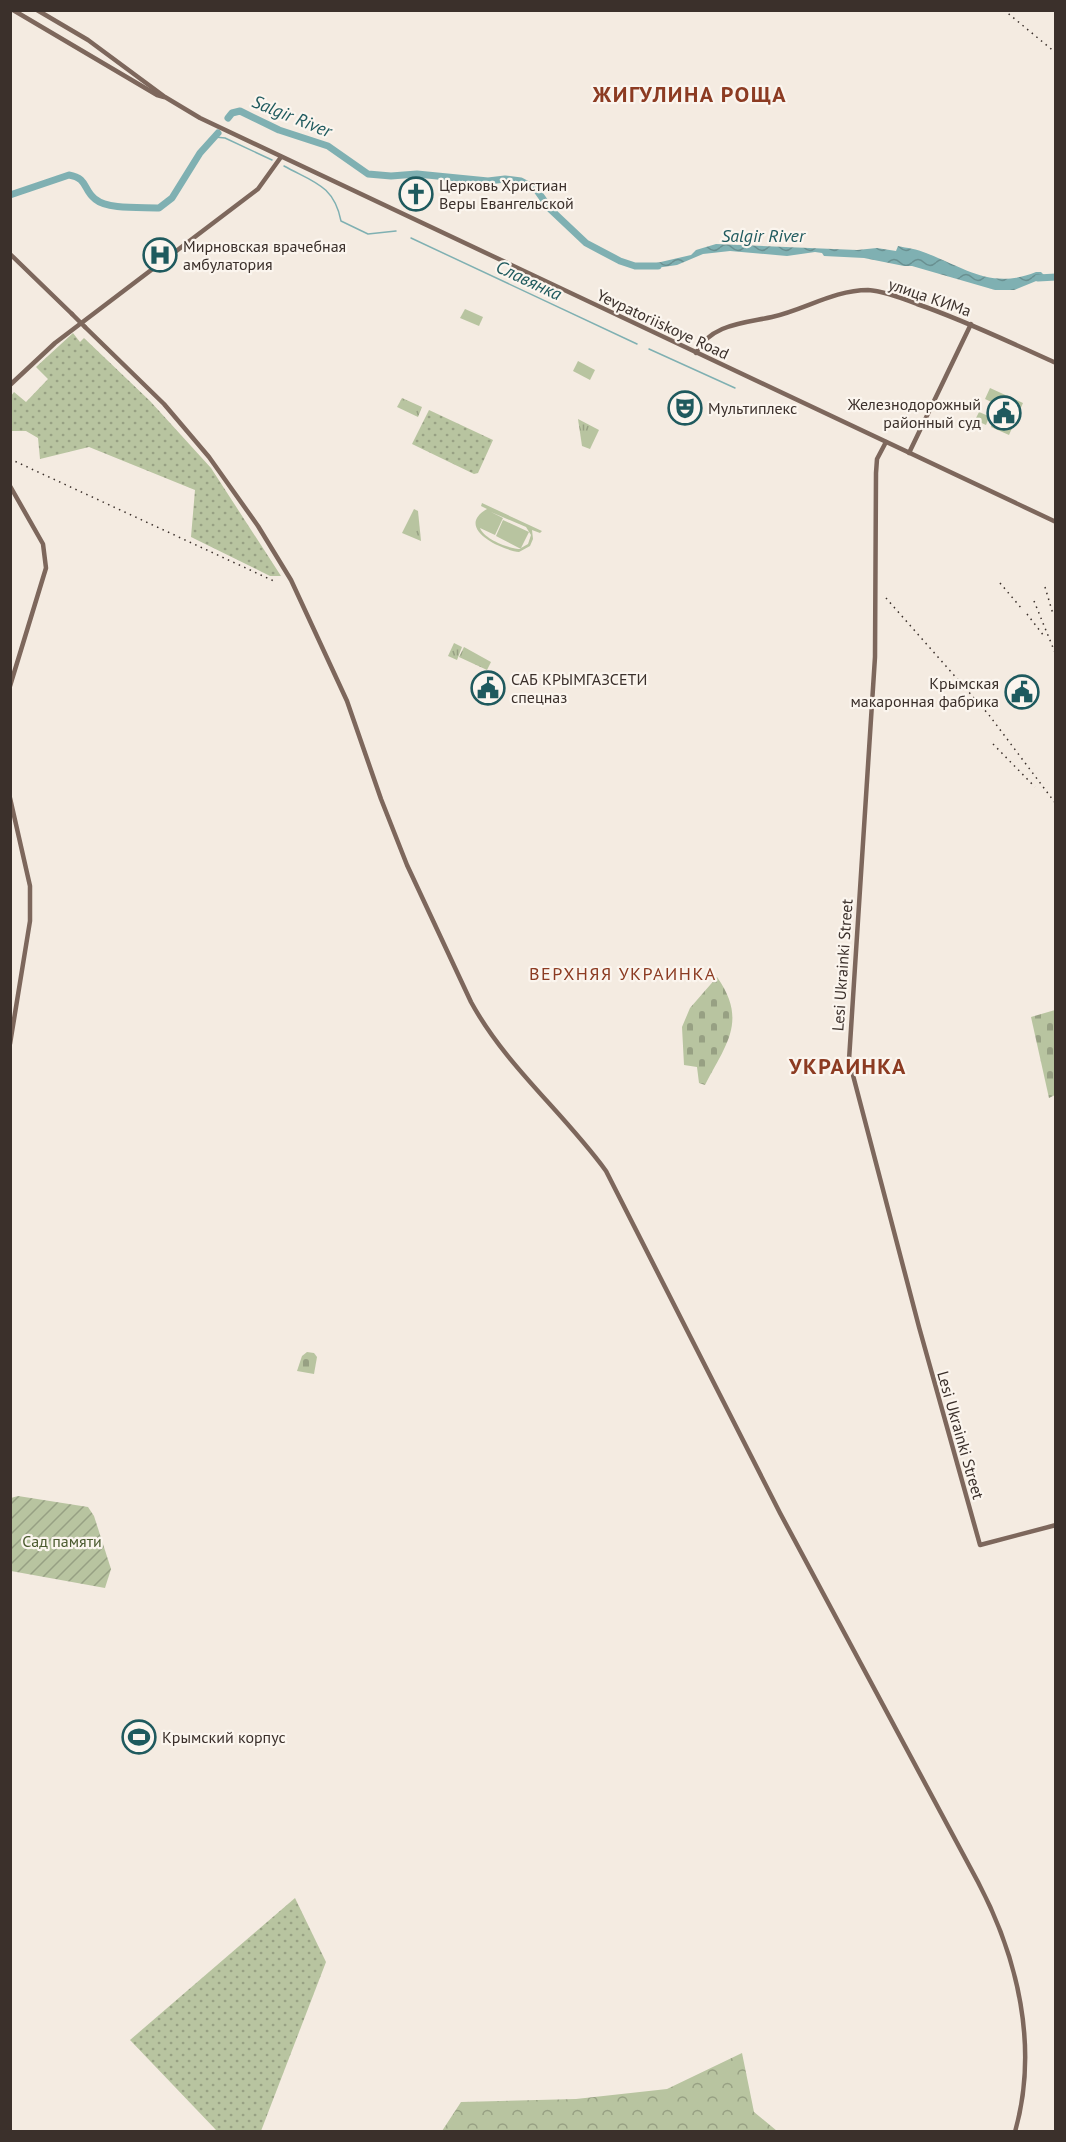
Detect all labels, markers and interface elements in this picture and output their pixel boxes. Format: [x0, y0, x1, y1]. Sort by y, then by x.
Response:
district label: ЖИГУЛИНА РОЩА [592, 80, 787, 108]
water label: Salgir River [249, 90, 336, 143]
place label: Церковь Христиан Веры Евангельской [439, 175, 574, 213]
church icon: Церковь Христиан Веры Евангельской [398, 176, 434, 212]
water label: Salgir River [721, 224, 806, 247]
place label: Мирновская врачебная амбулатория [183, 236, 346, 274]
hospital icon: Мирновская врачебная амбулатория [142, 237, 178, 273]
water label: Славянка [492, 255, 566, 305]
street label: улица КИМа [886, 274, 974, 320]
street label: Yevpatoriiskoye Road [594, 285, 732, 363]
theatre icon: Мультиплекс [667, 390, 703, 426]
place label: Железнодорожный районный суд [847, 394, 981, 432]
public building icon: Железнодорожный районный суд [986, 395, 1022, 431]
place label: Мультиплекс [708, 398, 797, 418]
place label: САБ КРЫМГАЗСЕТИ спецназ [511, 669, 647, 707]
public building icon: САБ КРЫМГАЗСЕТИ спецназ [470, 670, 506, 706]
place label: Крымская макаронная фабрика [850, 673, 999, 711]
public building icon: Крымская макаронная фабрика [1004, 674, 1040, 710]
street label: Lesi Ukrainki Street [827, 898, 857, 1032]
district label: ВЕРХНЯЯ УКРАИНКА [529, 962, 717, 985]
district label: УКРАИНКА [788, 1052, 907, 1080]
street label: Lesi Ukrainki Street [933, 1369, 989, 1502]
park label: Сад памяти [22, 1531, 102, 1551]
sports icon: Крымский корпус [121, 1719, 157, 1755]
place label: Крымский корпус [162, 1727, 286, 1747]

